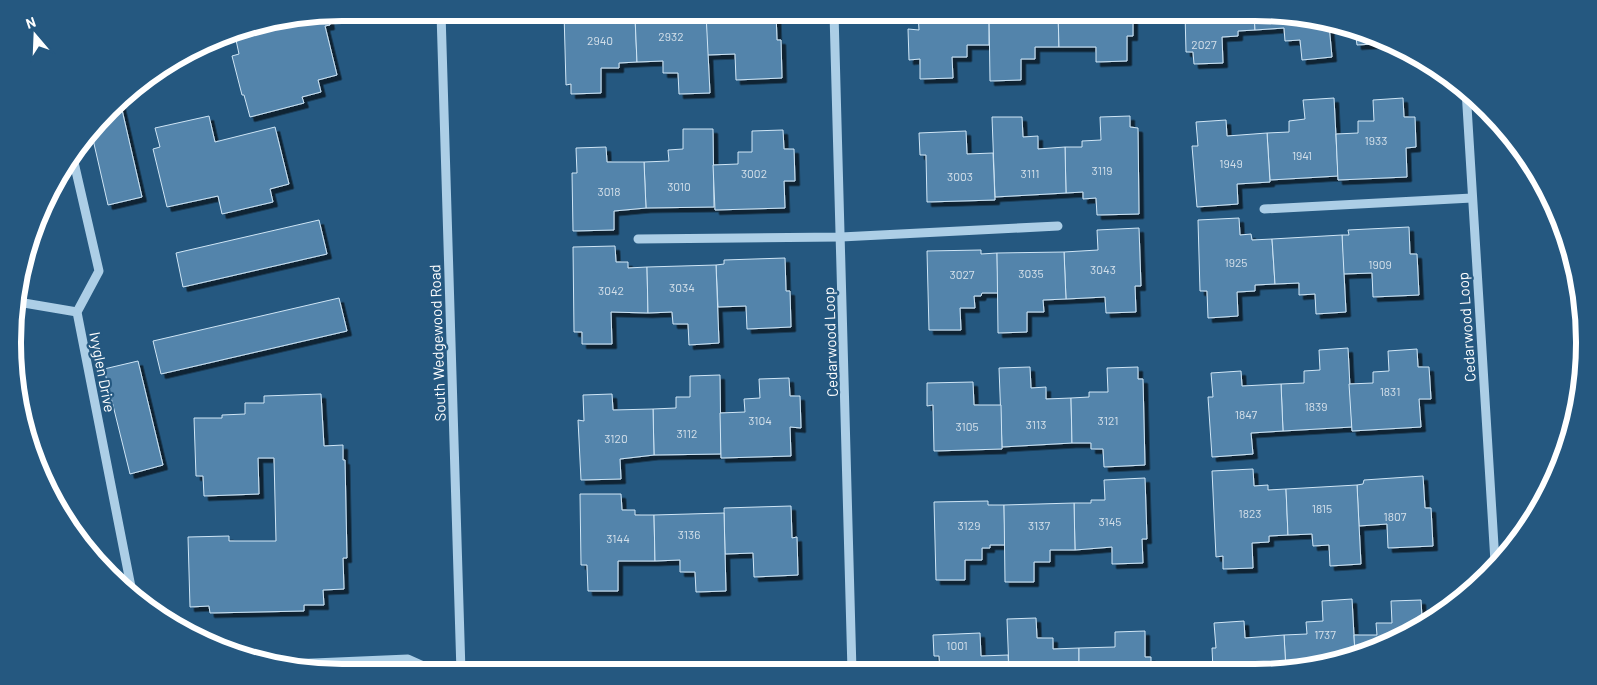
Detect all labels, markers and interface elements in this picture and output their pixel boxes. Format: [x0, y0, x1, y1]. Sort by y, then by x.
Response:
north arrow [10, 10, 60, 60]
text: N [23, 13, 38, 32]
house number: 2932 [658, 29, 684, 43]
house number: 2940 [587, 33, 613, 47]
house number: 2027 [1191, 37, 1217, 51]
house number: 1933 [1365, 133, 1387, 147]
house number: 1941 [1292, 148, 1312, 162]
house number: 1949 [1219, 156, 1243, 170]
house number: 3119 [1092, 163, 1112, 177]
house number: 3002 [741, 166, 767, 180]
house number: 3111 [1021, 166, 1039, 180]
house number: 3003 [947, 169, 973, 183]
house number: 3010 [667, 179, 691, 193]
house number: 3018 [597, 184, 621, 198]
house number: 1925 [1224, 255, 1248, 269]
house number: 1909 [1368, 257, 1392, 271]
house number: 3043 [1090, 262, 1116, 276]
street label: South Wedgewood Road [425, 264, 449, 422]
house number: 3035 [1018, 266, 1044, 280]
house number: 3027 [949, 267, 975, 281]
street label: Cedarwood Loop [1453, 271, 1479, 383]
house number: 3034 [669, 280, 695, 294]
house number: 3042 [598, 283, 624, 297]
street label: Cedarwood Loop [819, 287, 841, 397]
street label: Ivyglen Drive [86, 330, 120, 414]
house number: 1831 [1380, 384, 1400, 398]
house number: 1839 [1305, 399, 1327, 413]
house number: 1847 [1235, 407, 1258, 421]
house number: 3104 [748, 413, 772, 427]
house number: 3121 [1098, 413, 1118, 427]
house number: 3113 [1026, 417, 1046, 431]
house number: 3105 [955, 419, 979, 433]
house number: 3112 [677, 426, 697, 440]
house number: 3120 [604, 431, 628, 445]
house number: 1815 [1312, 501, 1332, 515]
house number: 1823 [1239, 506, 1262, 520]
house number: 1807 [1384, 509, 1407, 523]
house number: 3145 [1098, 514, 1122, 528]
house number: 3129 [958, 518, 980, 532]
house number: 3137 [1028, 518, 1050, 532]
house number: 3136 [678, 527, 700, 541]
house number: 3144 [606, 531, 630, 545]
house number: 1737 [1314, 627, 1336, 641]
house number: 1001 [946, 638, 968, 652]

